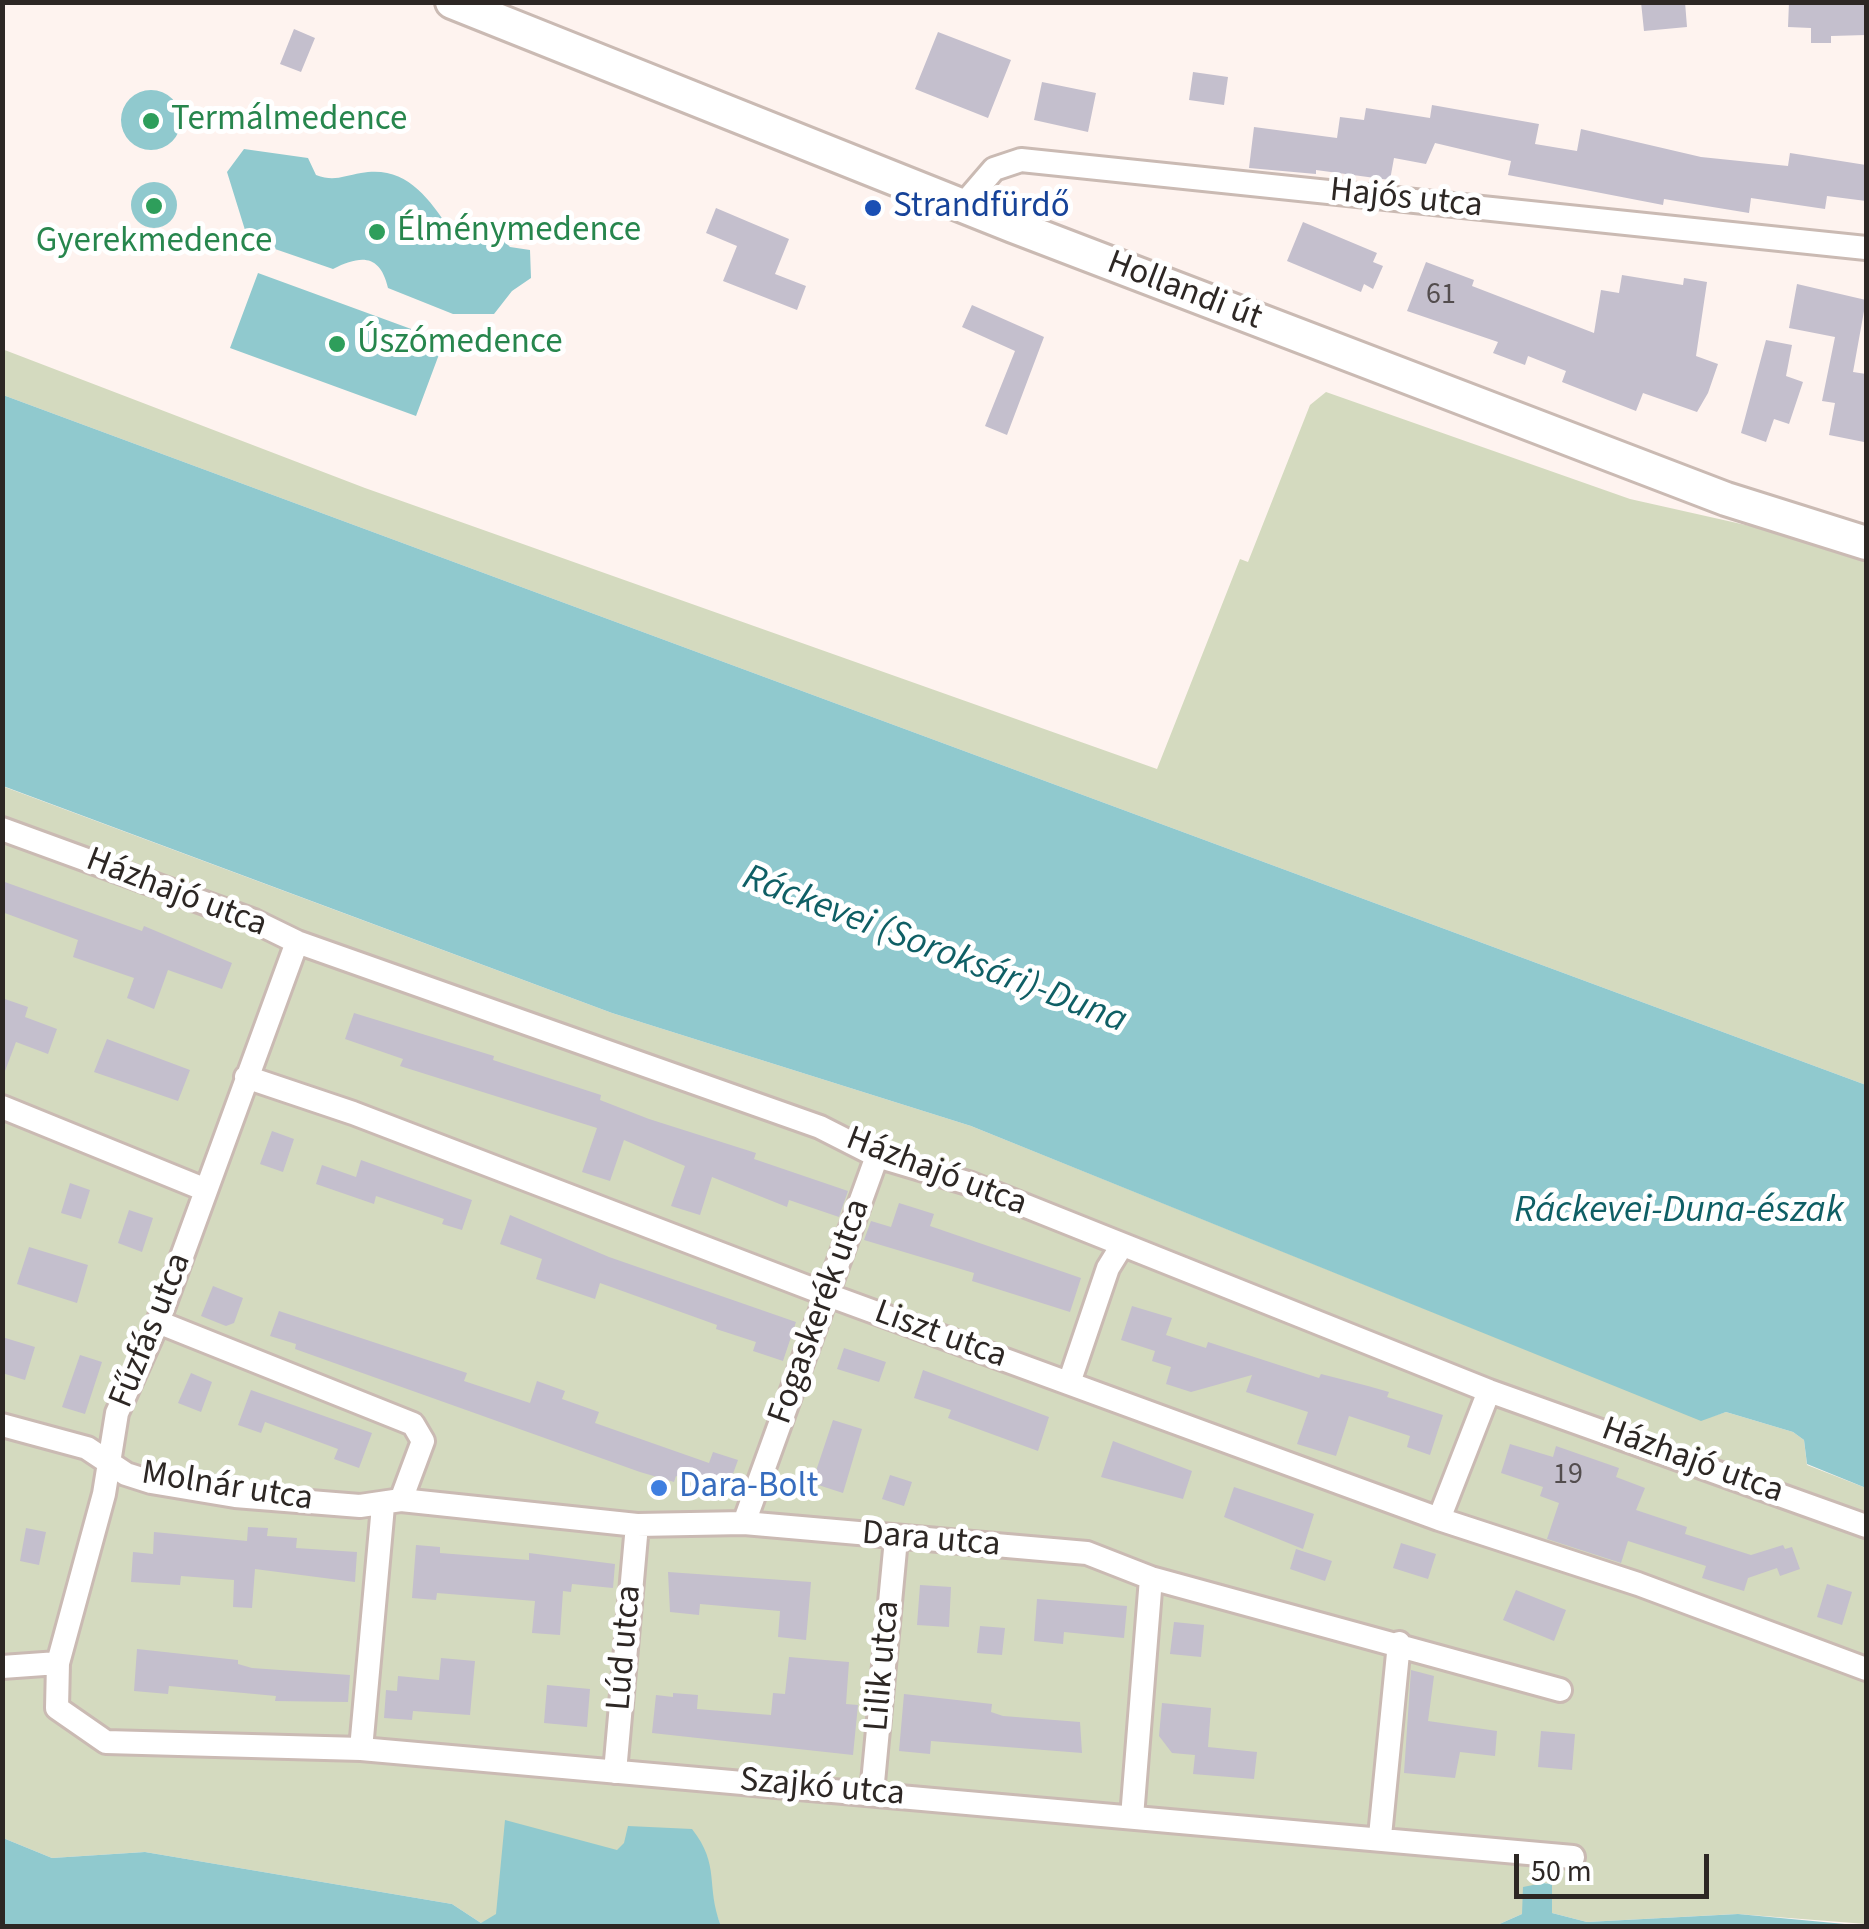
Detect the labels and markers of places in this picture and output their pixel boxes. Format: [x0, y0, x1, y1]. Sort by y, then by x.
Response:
place label: Termálmedence [171, 100, 407, 142]
marker: Termálmedence [140, 110, 162, 132]
place label: Strandfürdő [893, 187, 1070, 229]
marker: Gyerekmedence [143, 195, 165, 217]
marker: Strandfürdő [862, 197, 884, 219]
place label: Élménymedence [397, 211, 641, 253]
marker: Élménymedence [366, 221, 388, 243]
place label: Gyerekmedence [36, 222, 272, 264]
place label: Úszómedence [357, 323, 562, 365]
marker: Úszómedence [326, 333, 348, 355]
place label: Dara-Bolt [679, 1467, 818, 1509]
marker: Dara-Bolt [648, 1477, 670, 1499]

